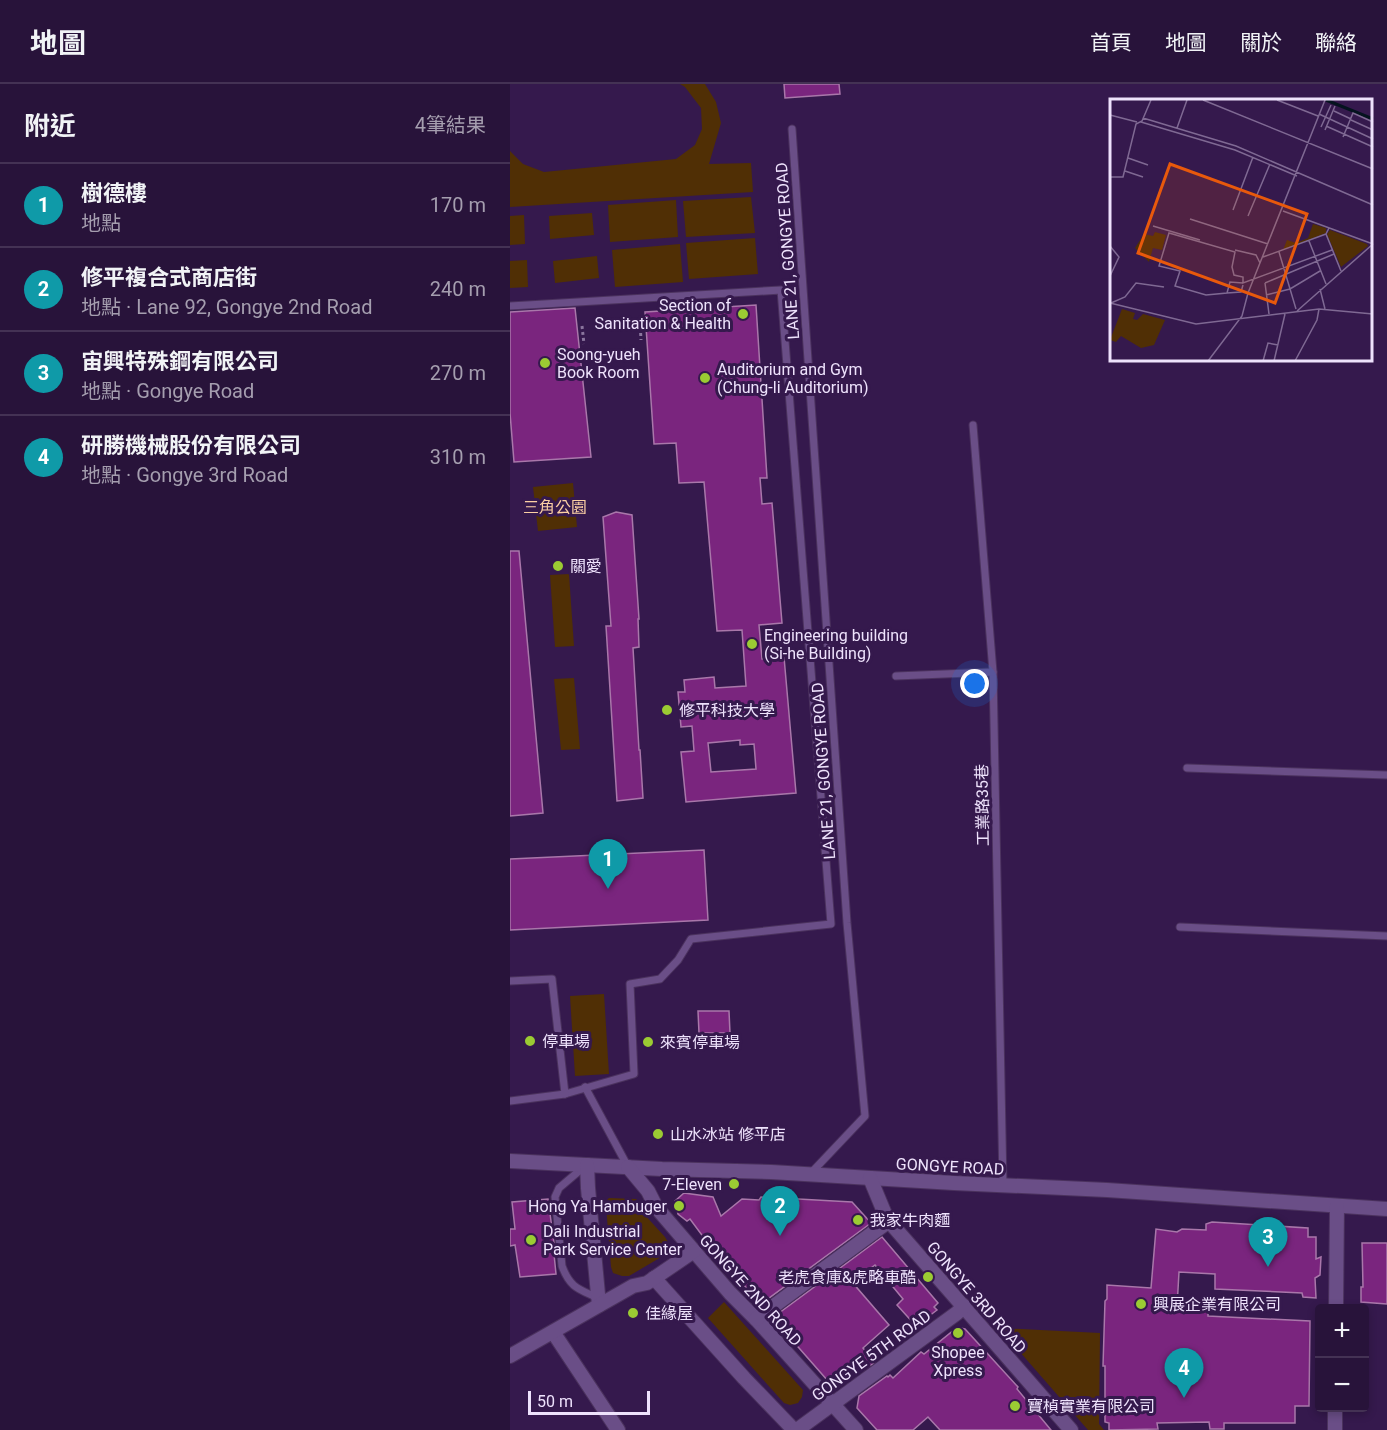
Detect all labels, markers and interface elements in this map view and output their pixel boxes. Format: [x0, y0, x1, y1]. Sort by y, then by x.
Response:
text: 地圖 [30, 27, 86, 60]
text: 首頁 [1090, 31, 1132, 55]
text: 地圖 [1165, 31, 1207, 55]
text: 關於 [1240, 31, 1282, 55]
text: 聯絡 [1315, 31, 1357, 55]
inset map [1110, 99, 1372, 362]
text: 附近 [24, 111, 76, 141]
text: 4筆結果 [415, 113, 486, 137]
street label: LANE 21, GONGYE ROAD [772, 162, 803, 340]
text: 樹德樓 [81, 181, 147, 206]
text: 1 [38, 193, 49, 217]
text: 170 m [430, 193, 486, 217]
text: 地點 [81, 211, 121, 235]
text: 修平複合式商店街 [81, 265, 257, 290]
text: 2 [38, 277, 49, 301]
text: 240 m [430, 277, 486, 301]
text: 地點 · Lane 92, Gongye 2nd Road [81, 295, 372, 319]
place label: Section of Sanitation & Health [595, 296, 731, 333]
marker: Section of Sanitation & Health [736, 307, 750, 321]
place label: Soong-yueh Book Room [557, 345, 641, 382]
text: 宙興特殊鋼有限公司 [81, 349, 279, 374]
marker: Soong-yueh Book Room [538, 356, 552, 370]
place label: Auditorium and Gym (Chung-li Auditorium) [717, 360, 869, 397]
text: 3 [38, 361, 49, 385]
text: 270 m [430, 361, 486, 385]
marker: Auditorium and Gym (Chung-li Auditorium) [698, 371, 712, 385]
text: 地點 · Gongye Road [81, 379, 254, 403]
text: 研勝機械股份有限公司 [81, 433, 301, 458]
text: 4 [38, 445, 49, 469]
text: 310 m [430, 445, 486, 469]
text: 地點 · Gongye 3rd Road [81, 463, 288, 487]
park label: 三角公園 [523, 498, 587, 517]
place label: 關愛 [570, 557, 602, 576]
marker: 關愛 [551, 559, 565, 573]
place label: Engineering building (Si-he Building) [764, 626, 908, 663]
marker: Engineering building (Si-he Building) [745, 637, 759, 651]
your location [960, 669, 989, 698]
street label: LANE 21, GONGYE ROAD [808, 682, 839, 860]
place label: 修平科技大學 [679, 701, 775, 720]
marker: 修平科技大學 [660, 703, 674, 717]
street label: 工業路35巷 [972, 764, 993, 846]
pin: 1 [588, 840, 628, 889]
place label: 停車場 [542, 1032, 590, 1051]
place label: 來賓停車場 [660, 1033, 740, 1052]
marker: 停車場 [523, 1034, 537, 1048]
marker: 來賓停車場 [641, 1035, 655, 1049]
place label: 山水冰站 修平店 [670, 1125, 786, 1144]
marker: 山水冰站 修平店 [651, 1127, 665, 1141]
street label: GONGYE ROAD [895, 1154, 1005, 1179]
place label: 7-Eleven [662, 1175, 722, 1194]
marker: 7-Eleven [727, 1177, 741, 1191]
pin: 2 [760, 1186, 800, 1236]
place label: Hong Ya Hambuger [528, 1197, 668, 1216]
marker: Hong Ya Hambuger [672, 1199, 686, 1213]
place label: 我家牛肉麵 [870, 1211, 950, 1230]
marker: 我家牛肉麵 [851, 1213, 865, 1227]
pin: 3 [1248, 1218, 1287, 1267]
place label: Dali Industrial Park Service Center [543, 1222, 683, 1259]
street label: GONGYE 2ND ROAD [696, 1231, 806, 1350]
marker: Dali Industrial Park Service Center [524, 1233, 538, 1247]
street label: GONGYE 3RD ROAD [923, 1238, 1030, 1357]
place label: 老虎食庫&虎略車酷 [778, 1268, 916, 1287]
marker: 老虎食庫&虎略車酷 [921, 1270, 935, 1284]
place label: 興展企業有限公司 [1153, 1295, 1281, 1314]
marker: 興展企業有限公司 [1134, 1297, 1148, 1311]
place label: 佳緣屋 [645, 1304, 693, 1323]
map controls [1315, 1304, 1369, 1412]
button: + [1315, 1304, 1369, 1358]
marker: 佳緣屋 [626, 1306, 640, 1320]
street label: GONGYE 5TH ROAD [808, 1306, 935, 1405]
marker: Shopee Xpress [951, 1326, 965, 1340]
place label: Shopee Xpress [931, 1343, 985, 1380]
pin: 4 [1164, 1348, 1204, 1398]
button: − [1315, 1358, 1369, 1412]
scale bar [528, 1388, 650, 1416]
text: 50 m [537, 1392, 573, 1411]
place label: 寶楨實業有限公司 [1027, 1397, 1155, 1416]
marker: 寶楨實業有限公司 [1008, 1399, 1022, 1413]

